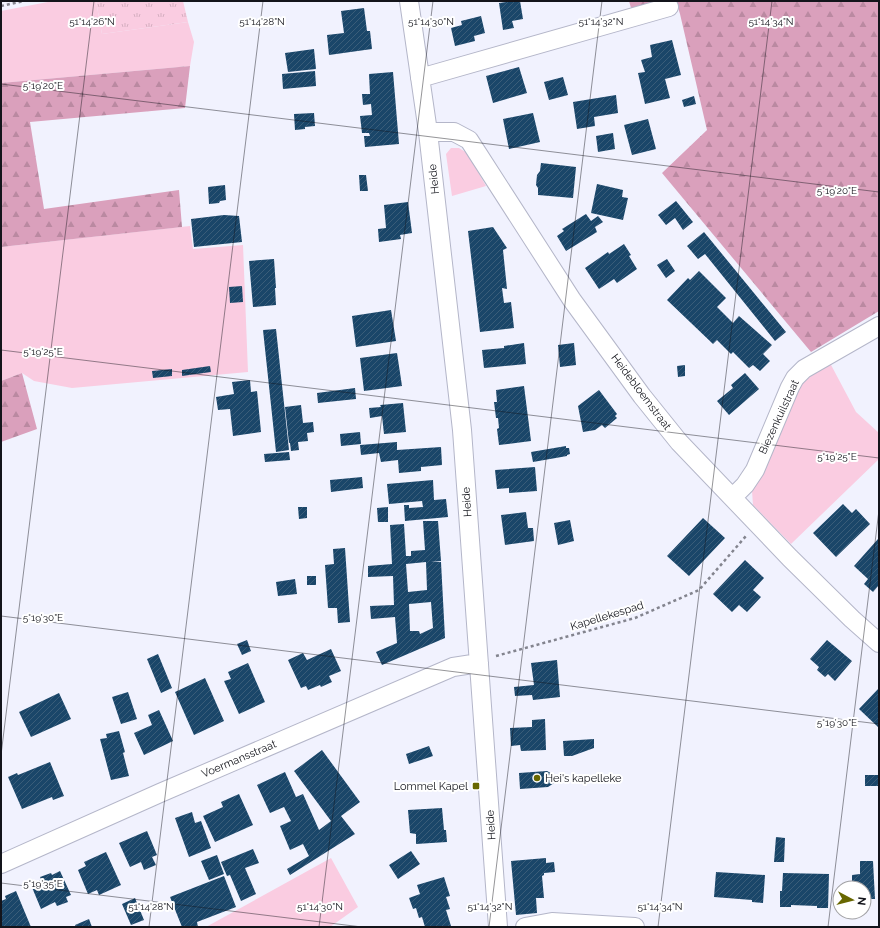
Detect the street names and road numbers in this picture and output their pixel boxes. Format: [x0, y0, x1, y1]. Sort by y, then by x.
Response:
street label: Heide [426, 163, 442, 195]
street label: Heidebloemstraat [608, 352, 674, 433]
street label: Biezenkuilstraat [756, 378, 802, 456]
street label: Heide [459, 486, 475, 518]
street label: Kapellekespad [569, 599, 645, 633]
street label: Voermansstraat [200, 737, 279, 781]
street label: Heide [483, 809, 499, 841]

